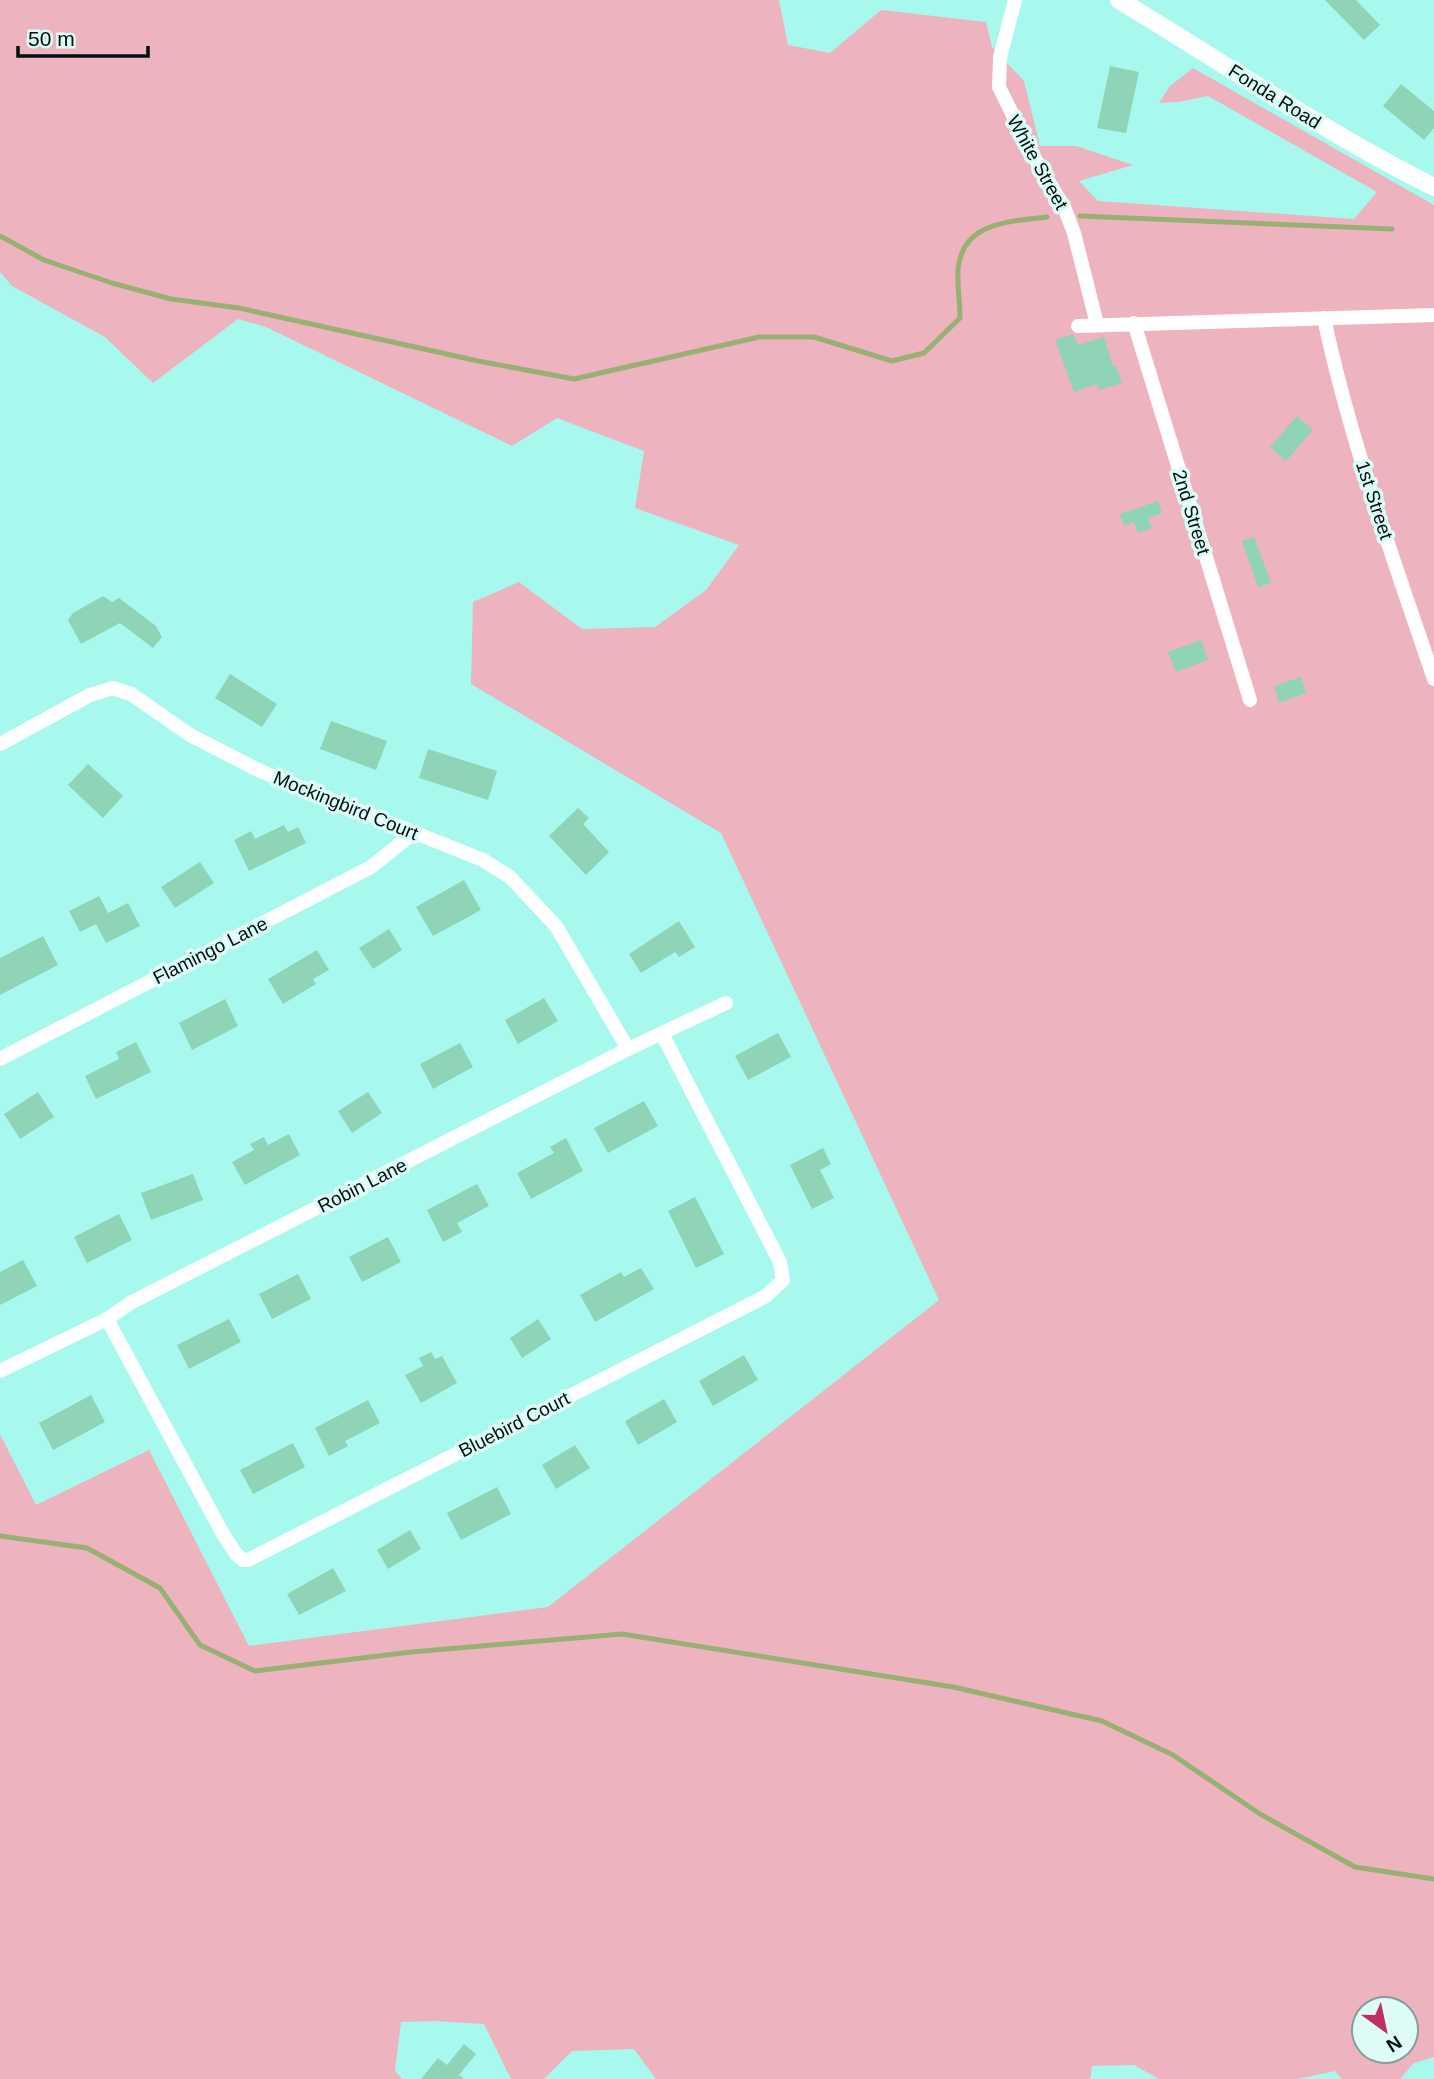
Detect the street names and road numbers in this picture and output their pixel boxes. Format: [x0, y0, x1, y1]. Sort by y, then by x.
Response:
street label: Fonda Road [1225, 60, 1325, 133]
street label: White Street [1003, 111, 1072, 214]
street label: 1st Street [1352, 458, 1397, 543]
street label: 2nd Street [1169, 467, 1215, 558]
street label: Mockingbird Court [270, 767, 422, 844]
street label: Flamingo Lane [149, 913, 271, 988]
street label: Robin Lane [314, 1154, 410, 1217]
street label: Bluebird Court [455, 1387, 574, 1461]

